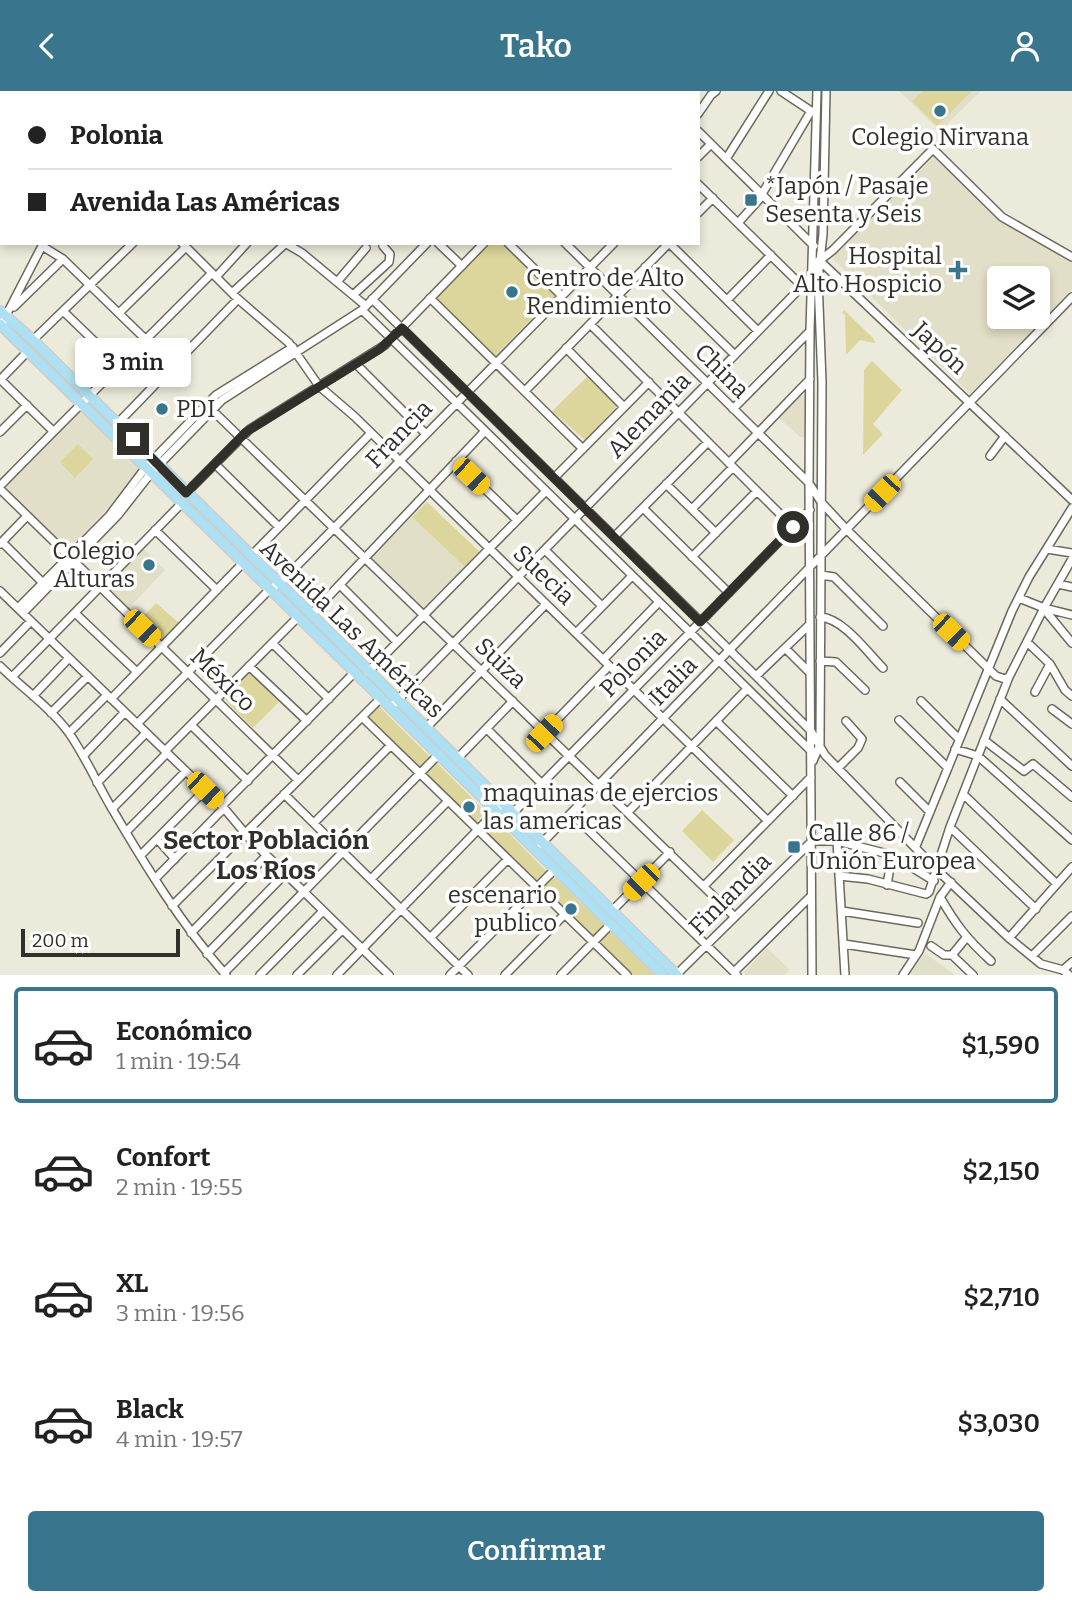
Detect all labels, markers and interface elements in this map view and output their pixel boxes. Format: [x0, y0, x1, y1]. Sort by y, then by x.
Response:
icon: back [28, 27, 66, 65]
text: Tako [500, 27, 572, 65]
icon: person [1006, 27, 1044, 65]
marker: Colegio Nirvana [932, 103, 948, 119]
text: Polonia [70, 120, 163, 151]
place label: Colegio Nirvana [851, 123, 1029, 151]
place label: *Japón / Pasaje Sesenta y Seis [765, 172, 929, 228]
text: Avenida Las Américas [70, 187, 340, 218]
marker: *Japón / Pasaje Sesenta y Seis [743, 192, 759, 208]
place label: Hospital Alto Hospicio [793, 242, 942, 298]
marker: Hospital Alto Hospicio [948, 260, 968, 280]
place label: Centro de Alto Rendimiento [526, 264, 684, 320]
map controls [987, 266, 1050, 329]
button: layers [987, 266, 1050, 329]
marker: Centro de Alto Rendimiento [504, 284, 520, 300]
street label: Japón [906, 315, 973, 380]
callout: 3 min [75, 337, 191, 387]
street label: China [689, 338, 755, 404]
text: 3 min [102, 348, 164, 376]
street label: Alemania [601, 366, 697, 464]
street label: Francia [360, 394, 438, 474]
place label: PDI [176, 395, 215, 423]
marker: PDI [154, 401, 170, 417]
route end [117, 423, 149, 455]
car [449, 454, 494, 498]
car [860, 471, 905, 515]
route start [777, 511, 809, 543]
street label: Avenida Las Américas [254, 534, 450, 724]
place label: Colegio Alturas [52, 537, 135, 593]
street label: Suecia [508, 539, 580, 611]
marker: Colegio Alturas [141, 557, 157, 573]
car [120, 606, 165, 650]
car [929, 610, 974, 654]
street label: Polonia [594, 623, 672, 703]
street label: Suiza [469, 632, 533, 694]
street label: México [185, 642, 261, 718]
street label: Italia [643, 651, 703, 711]
car [522, 711, 567, 755]
car [183, 768, 228, 812]
place label: maquinas de ejercios las americas [483, 779, 719, 835]
marker: maquinas de ejercios las americas [461, 799, 477, 815]
place label: Calle 86 / Unión Europea [808, 819, 976, 875]
district label: Sector Población Los Ríos [163, 825, 369, 886]
marker: Calle 86 / Unión Europea [786, 839, 802, 855]
street label: Finlandia [683, 847, 777, 941]
car [619, 860, 664, 904]
place label: escenario publico [448, 881, 557, 937]
marker: escenario publico [563, 901, 579, 917]
scale bar [21, 926, 180, 958]
text: 200 m [32, 929, 89, 952]
icon: car [32, 1014, 95, 1077]
text: Económico [116, 1016, 252, 1047]
text: $1,590 [961, 1030, 1040, 1061]
text: 1 min · 19:54 [116, 1047, 241, 1075]
icon: car [32, 1140, 95, 1203]
text: Confort [116, 1142, 211, 1173]
text: $2,150 [962, 1156, 1040, 1187]
text: 2 min · 19:55 [116, 1173, 243, 1201]
icon: car [32, 1266, 95, 1329]
text: XL [116, 1268, 148, 1299]
text: $2,710 [963, 1282, 1040, 1313]
text: 3 min · 19:56 [116, 1299, 245, 1327]
icon: car [32, 1392, 95, 1455]
text: Black [116, 1394, 184, 1425]
text: $3,030 [957, 1408, 1040, 1439]
text: 4 min · 19:57 [116, 1425, 242, 1453]
button: Confirmar [28, 1511, 1044, 1591]

